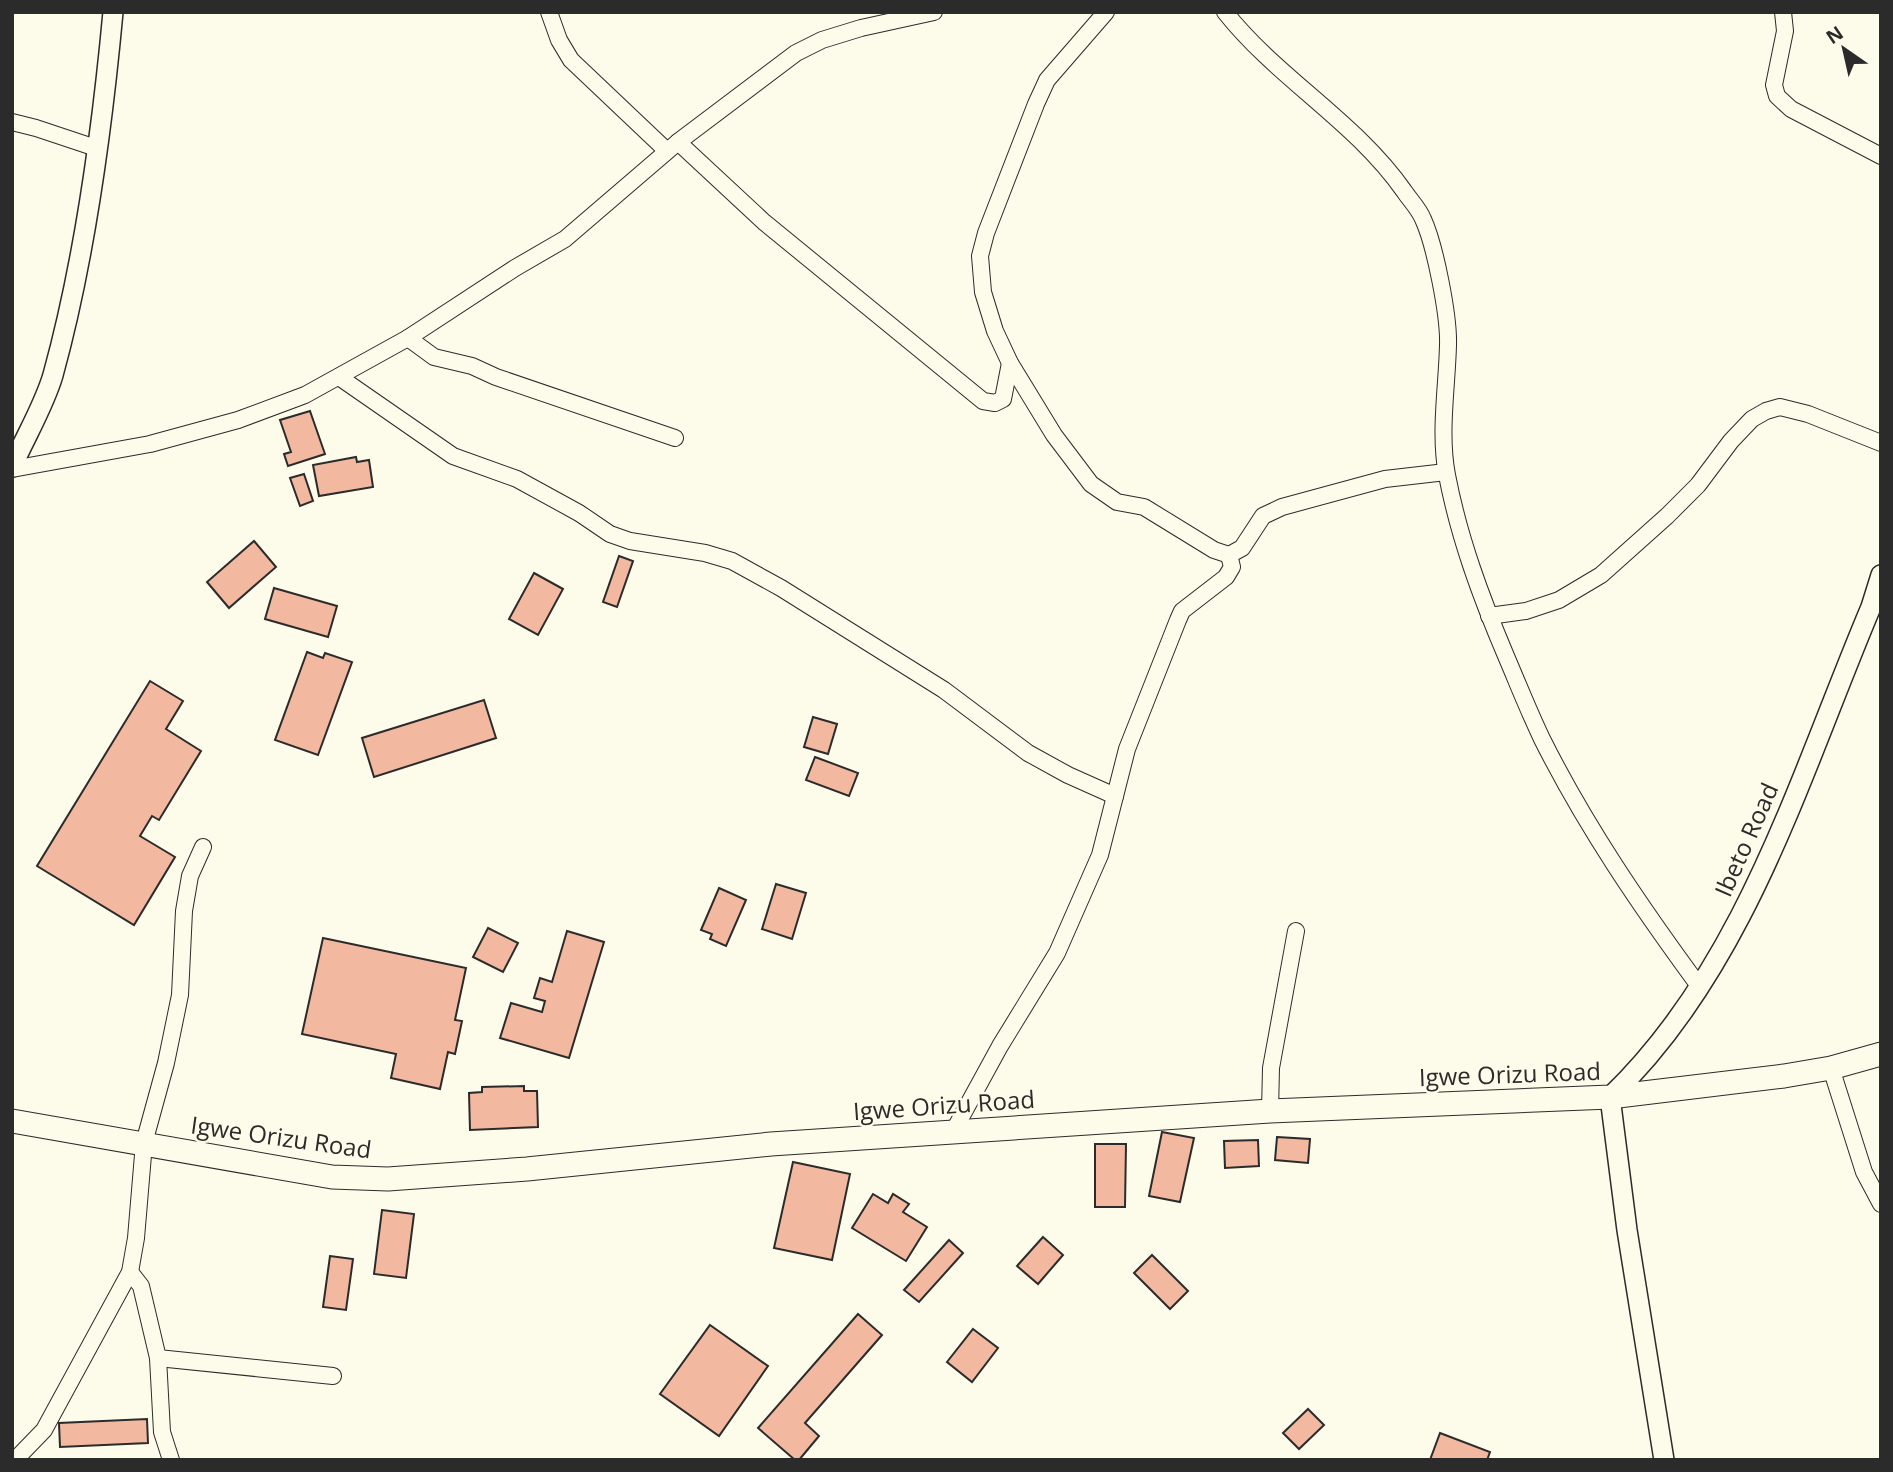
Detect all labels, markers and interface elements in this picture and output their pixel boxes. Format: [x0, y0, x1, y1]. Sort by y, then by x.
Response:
north arrow [1809, 14, 1879, 84]
text: N [1821, 20, 1848, 50]
street label: Ibeto Road [1706, 777, 1785, 902]
street label: Igwe Orizu Road [1418, 1054, 1601, 1093]
street label: Igwe Orizu Road [852, 1082, 1036, 1127]
street label: Igwe Orizu Road [189, 1108, 374, 1166]

